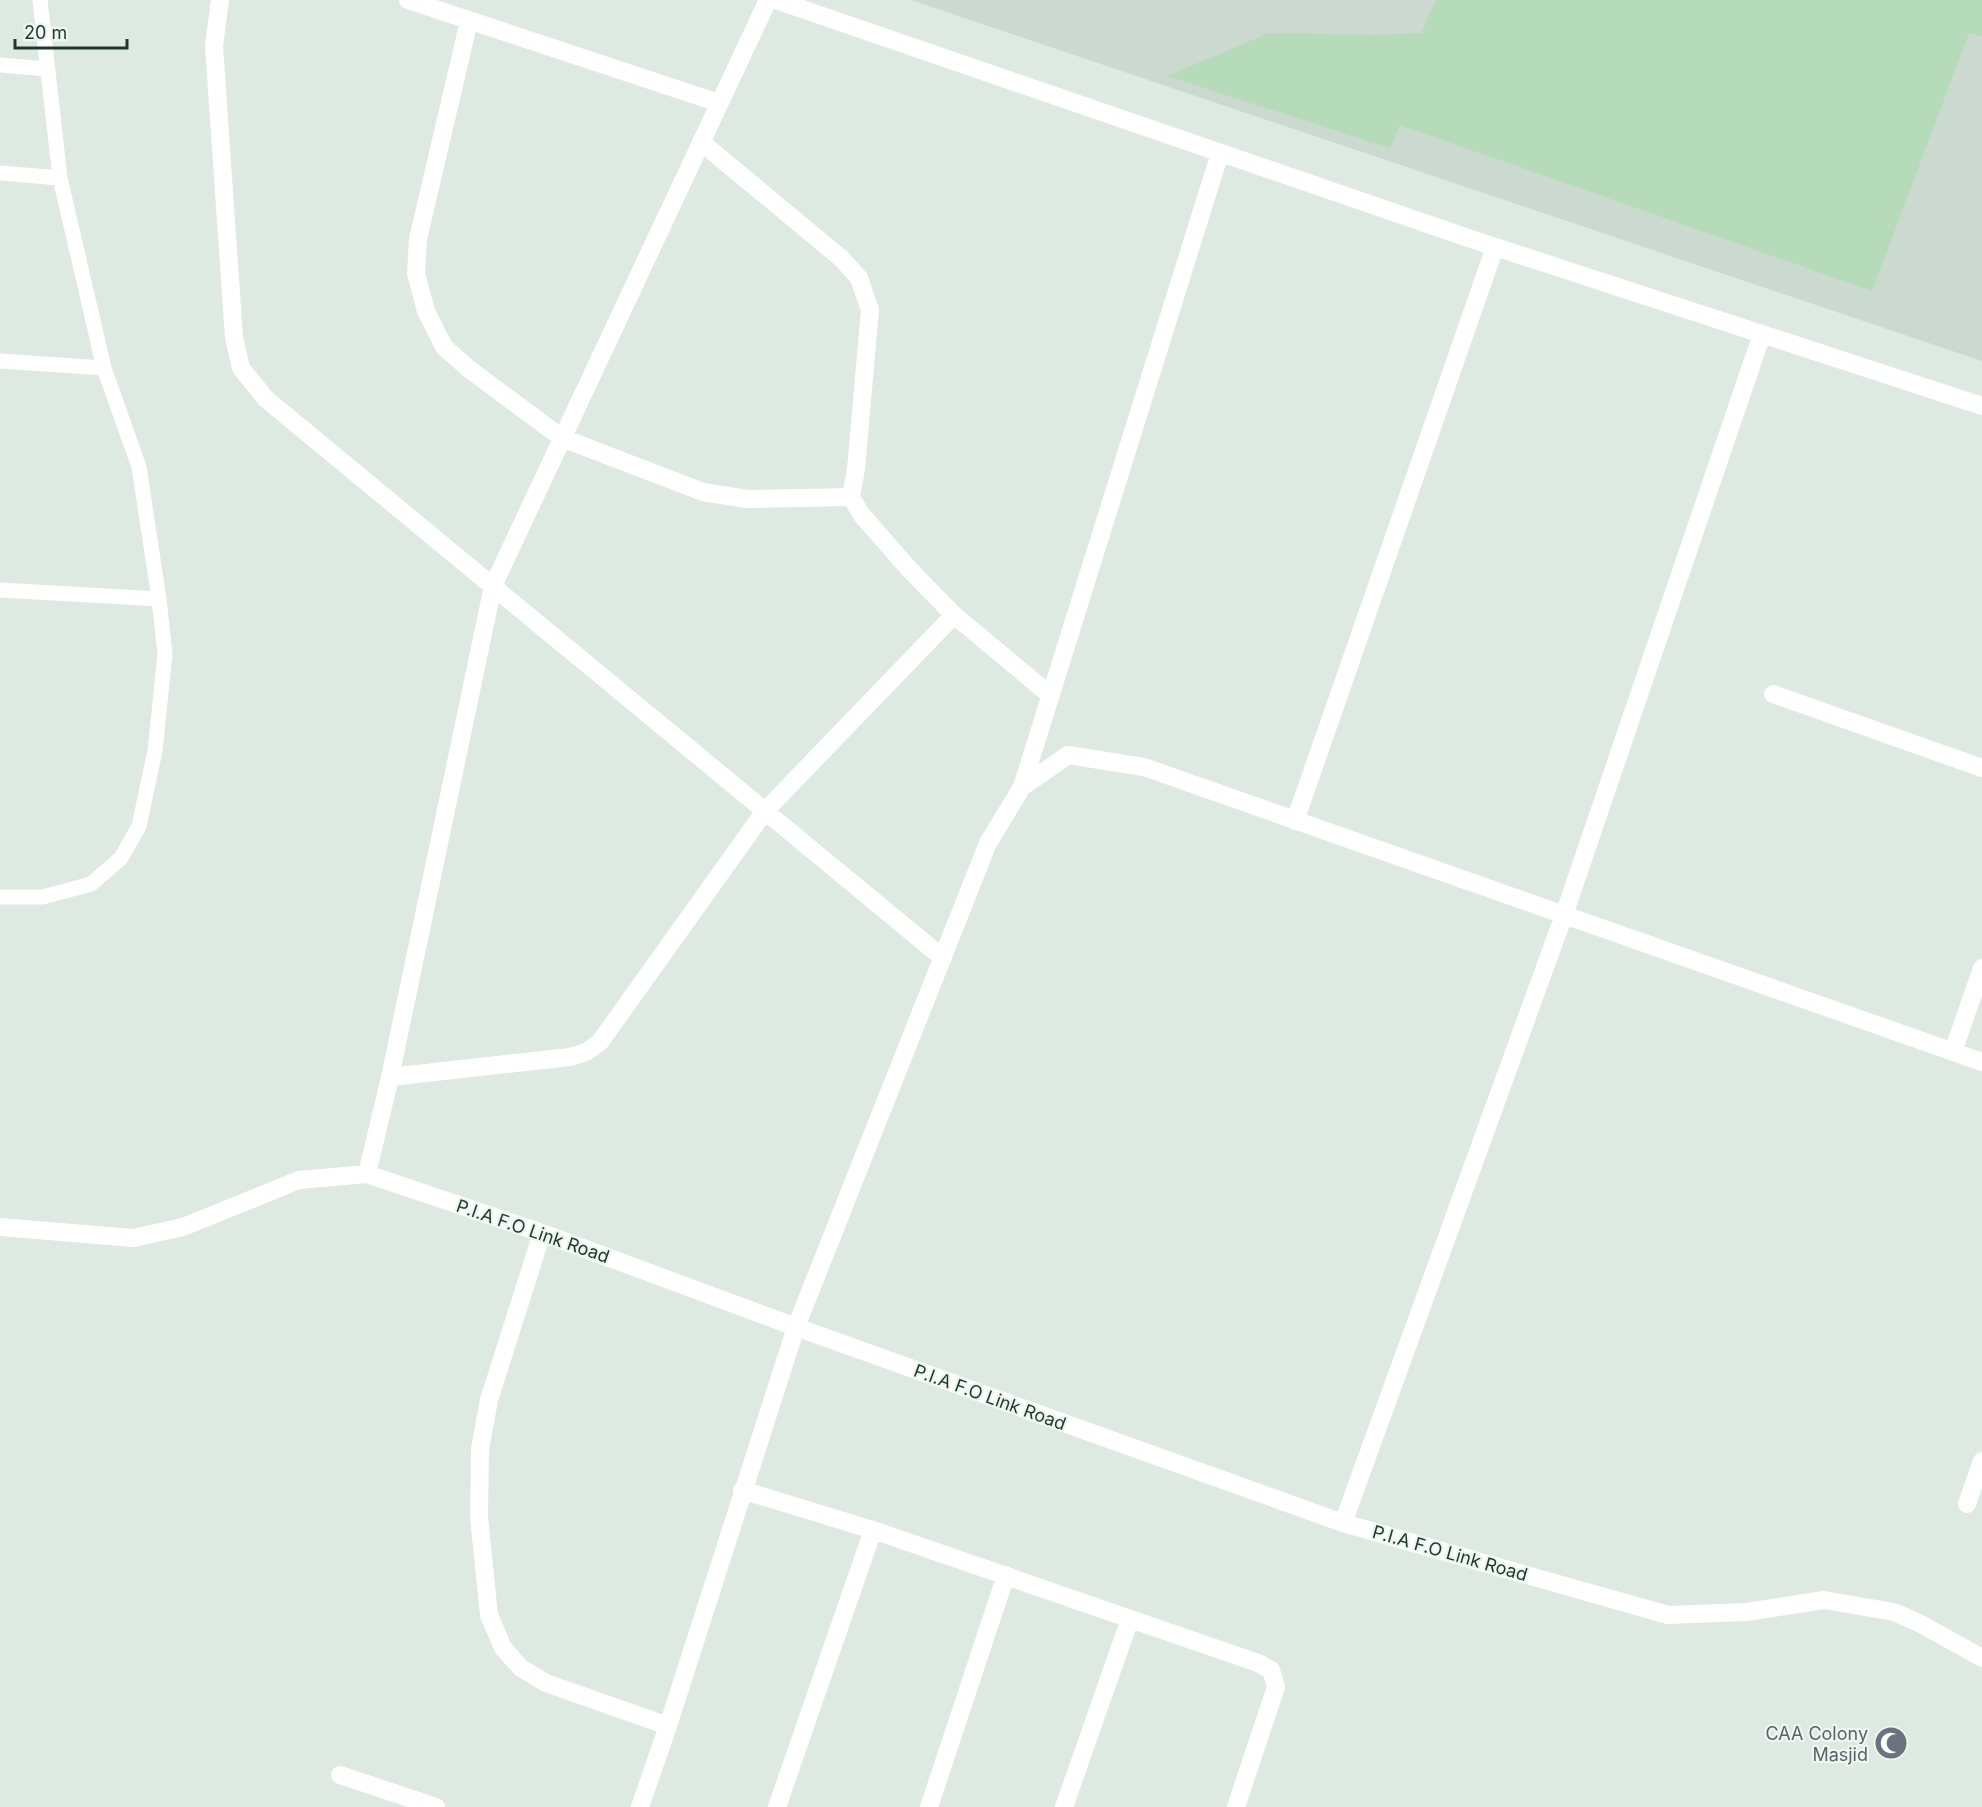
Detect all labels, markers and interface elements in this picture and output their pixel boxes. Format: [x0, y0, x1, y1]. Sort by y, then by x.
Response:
scale bar [15, 12, 128, 50]
text: 20 m [24, 22, 67, 43]
street label: P.I.A F.O Link Road [454, 1195, 612, 1267]
street label: P.I.A F.O Link Road [911, 1360, 1069, 1434]
street label: P.I.A F.O Link Road [1370, 1521, 1530, 1585]
place label: CAA Colony Masjid [1765, 1723, 1868, 1765]
mosque icon: CAA Colony Masjid [1873, 1725, 1909, 1761]

